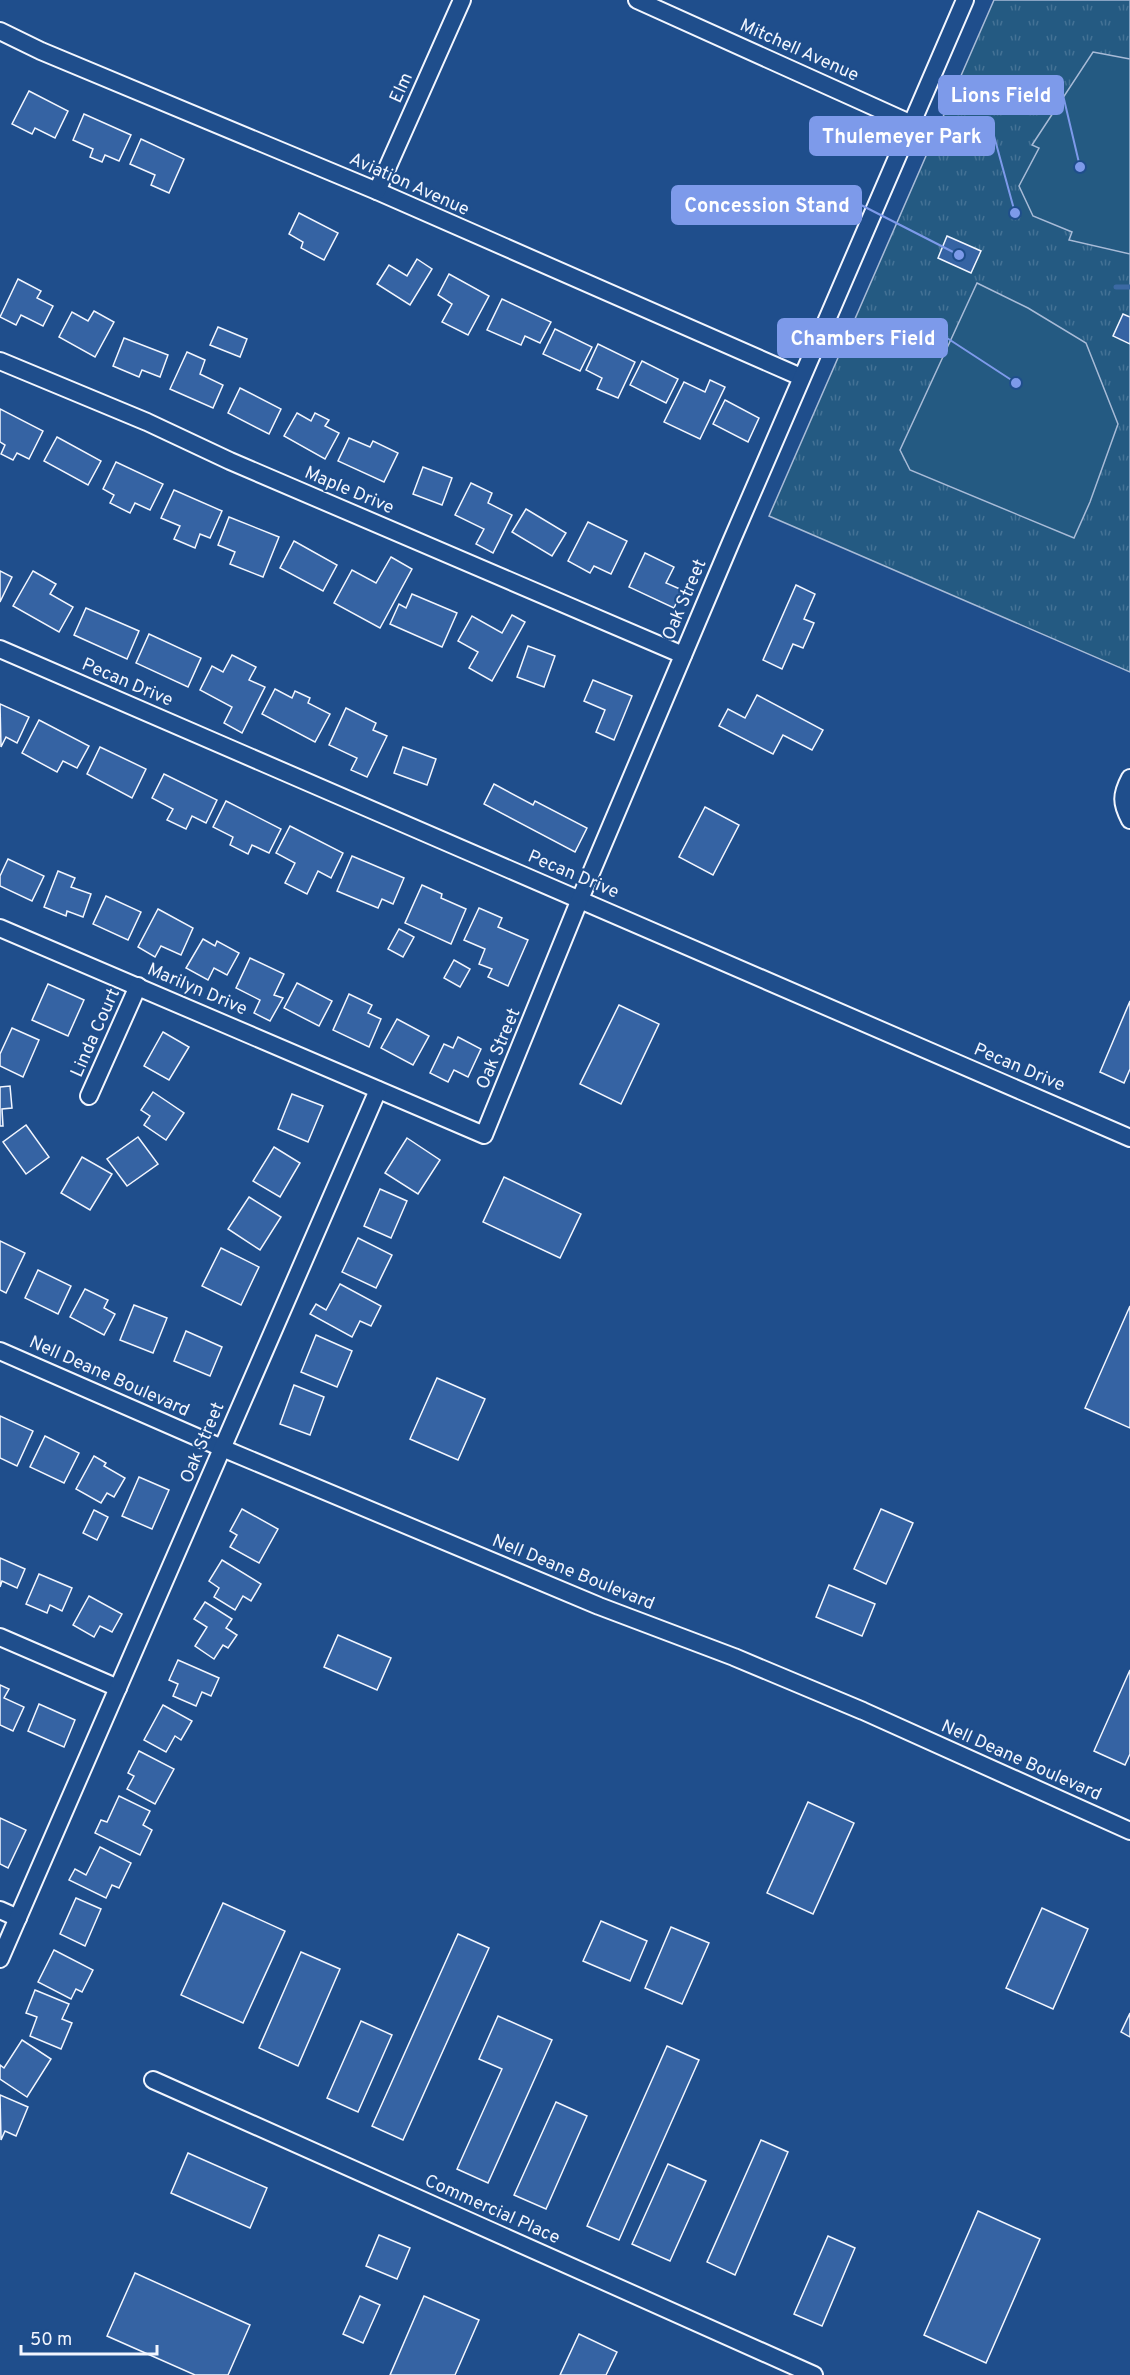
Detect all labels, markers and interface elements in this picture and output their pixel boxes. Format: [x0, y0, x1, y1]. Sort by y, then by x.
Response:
street label: Mitchell Avenue [736, 14, 862, 88]
street label: Elm [385, 69, 419, 107]
callout: Lions Field [939, 76, 1063, 114]
text: Lions Field [951, 84, 1051, 110]
callout: Thulemeyer Park [810, 117, 994, 155]
text: Thulemeyer Park [822, 125, 982, 151]
street label: Aviation Avenue [345, 148, 473, 222]
callout: Concession Stand [672, 186, 861, 224]
text: Concession Stand [684, 194, 850, 220]
callout: Chambers Field [778, 319, 947, 357]
text: Chambers Field [791, 327, 935, 353]
street label: Maple Drive [301, 462, 397, 520]
street label: Oak Street [658, 556, 712, 644]
street label: Pecan Drive [78, 653, 176, 713]
street label: Pecan Drive [524, 845, 622, 905]
street label: Marilyn Drive [143, 959, 251, 1021]
street label: Linda Court [66, 985, 126, 1081]
street label: Oak Street [472, 1005, 526, 1093]
street label: Pecan Drive [970, 1038, 1068, 1098]
street label: Nell Deane Boulevard [25, 1331, 193, 1423]
street label: Oak Street [176, 1399, 230, 1487]
street label: Nell Deane Boulevard [488, 1530, 658, 1616]
street label: Nell Deane Boulevard [937, 1715, 1105, 1807]
street label: Commercial Place [421, 2170, 563, 2250]
scale bar [21, 2318, 158, 2356]
text: 50 m [30, 2329, 72, 2352]

